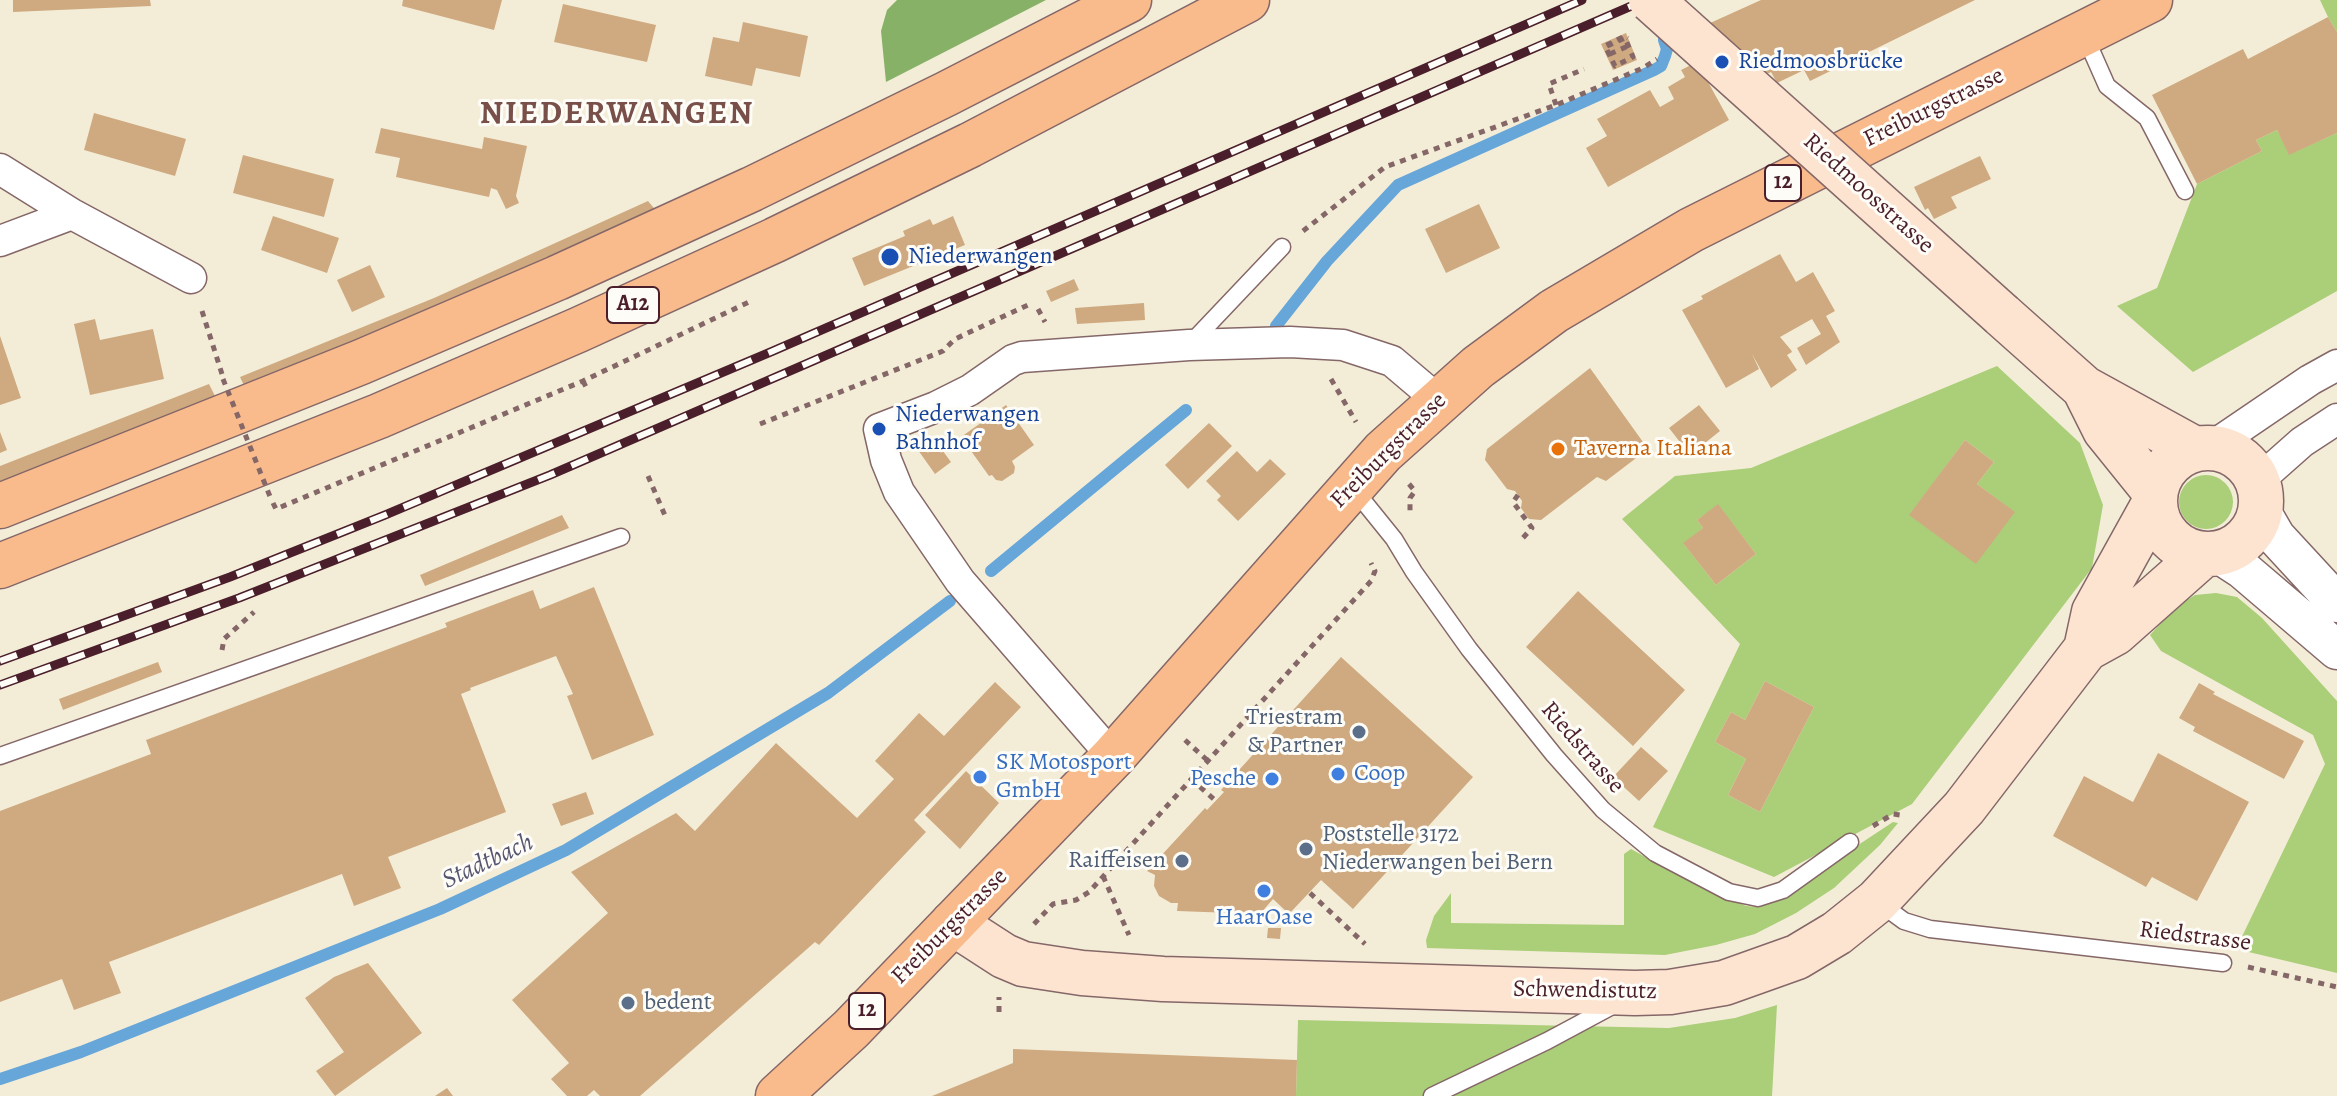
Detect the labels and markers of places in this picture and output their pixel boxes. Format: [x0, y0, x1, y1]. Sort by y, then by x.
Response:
place label: Riedmoosbrücke [1738, 48, 1903, 76]
marker: Riedmoosbrücke [1713, 53, 1731, 71]
place label: Niederwangen [908, 243, 1053, 271]
marker: Niederwangen [879, 246, 901, 268]
place label: Niederwangen Bahnhof [895, 401, 1040, 457]
marker: Niederwangen Bahnhof [870, 420, 888, 438]
place label: Taverna Italiana [1574, 435, 1732, 463]
marker: Taverna Italiana [1549, 440, 1567, 458]
place label: Triestram & Partner [1246, 704, 1343, 760]
marker: Triestram & Partner [1350, 723, 1368, 741]
place label: SK Motosport GmbH [996, 749, 1132, 805]
place label: Coop [1354, 760, 1405, 788]
place label: Pesche [1190, 765, 1256, 793]
marker: Coop [1329, 765, 1347, 783]
marker: SK Motosport GmbH [971, 768, 989, 786]
marker: Pesche [1263, 770, 1281, 788]
place label: Poststelle 3172 Niederwangen bei Bern [1322, 821, 1553, 877]
marker: Poststelle 3172 Niederwangen bei Bern [1297, 840, 1315, 858]
place label: Raiffeisen [1068, 847, 1166, 875]
marker: Raiffeisen [1173, 852, 1191, 870]
marker: HaarOase [1255, 882, 1273, 900]
place label: HaarOase [1215, 904, 1313, 932]
place label: bedent [644, 989, 712, 1017]
marker: bedent [619, 994, 637, 1012]

